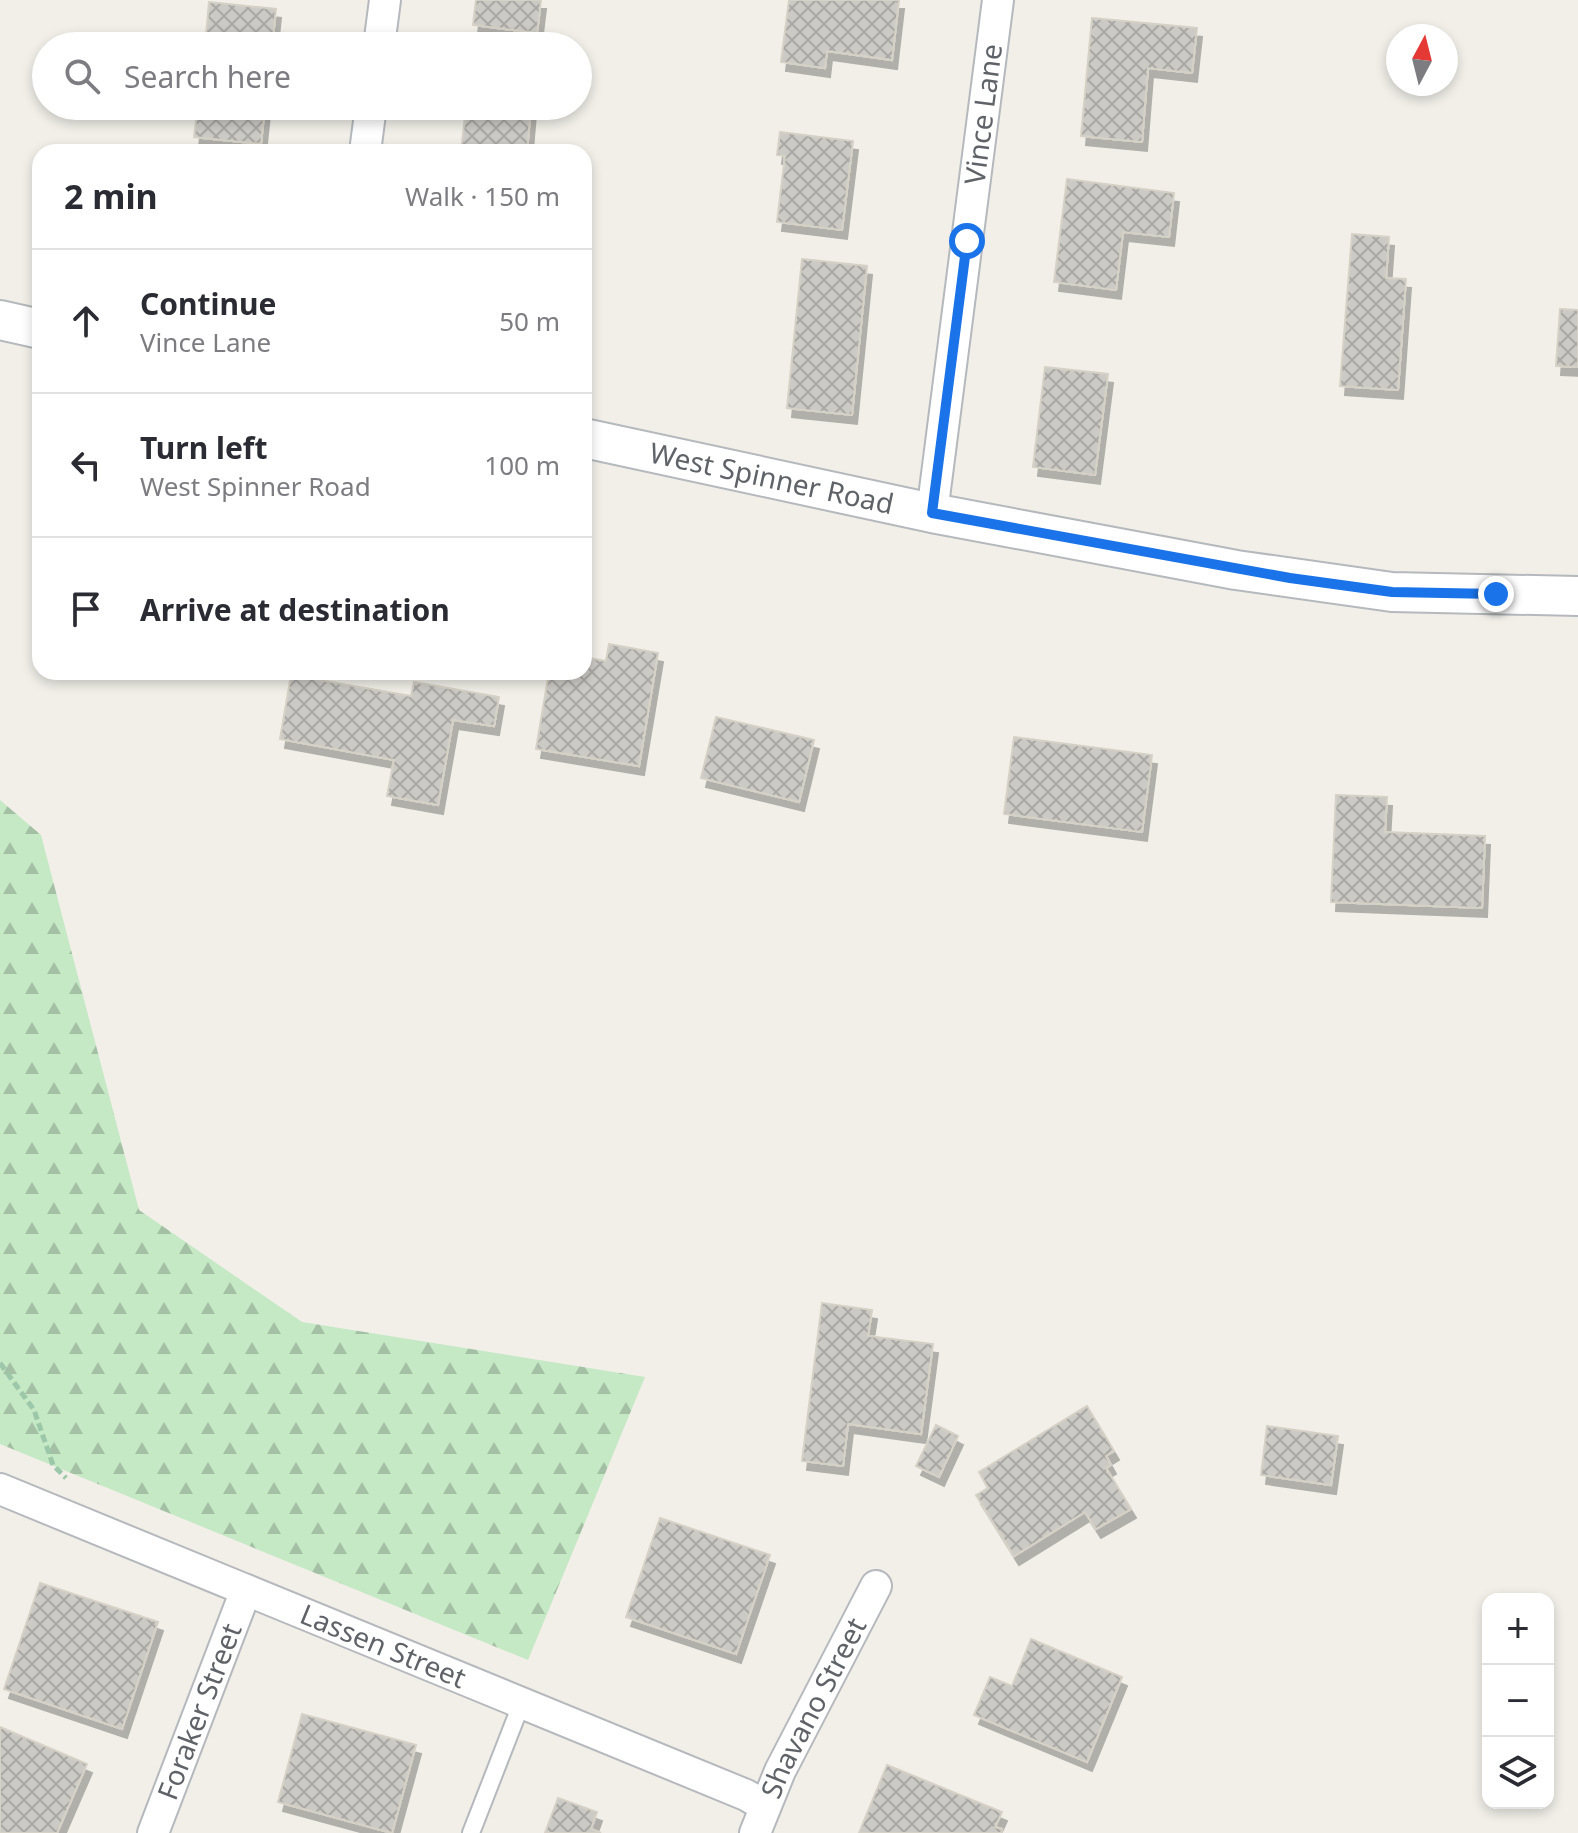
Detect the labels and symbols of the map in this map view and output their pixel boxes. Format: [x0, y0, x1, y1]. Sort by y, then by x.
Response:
north arrow [1386, 24, 1458, 96]
street label: Vince Lane [954, 42, 1010, 187]
route start [949, 223, 985, 259]
street label: West Spinner Road [646, 433, 897, 522]
route end [1478, 576, 1514, 612]
street label: Lassen Street [295, 1594, 472, 1696]
street label: Shavano Street [751, 1611, 874, 1804]
street label: Foraker Street [148, 1618, 250, 1805]

